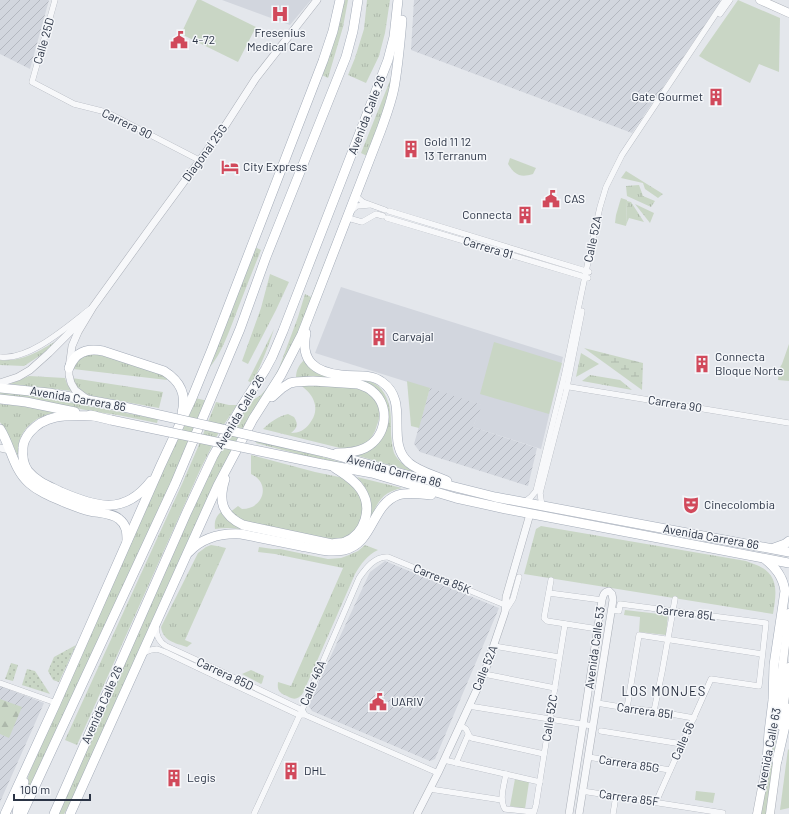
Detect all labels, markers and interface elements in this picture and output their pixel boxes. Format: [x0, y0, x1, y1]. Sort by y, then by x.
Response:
hospital icon: Fresenius Medical Care [270, 4, 290, 24]
street label: Calle 25D [30, 16, 56, 66]
place label: Fresenius Medical Care [247, 25, 313, 53]
public building icon: 4-72 [169, 30, 189, 50]
place label: 4-72 [192, 32, 215, 46]
street label: Avenida Calle 26 [345, 73, 388, 156]
building icon: Gate Gourmet [706, 87, 726, 107]
place label: Gate Gourmet [631, 89, 703, 103]
street label: Carrera 90 [100, 105, 155, 141]
street label: Diagonal 25G [179, 121, 230, 184]
place label: Gold 11 12 13 Terranum [424, 134, 487, 162]
building icon: Gold 11 12 13 Terranum [401, 139, 421, 159]
hotel icon: City Express [220, 157, 240, 177]
place label: City Express [243, 159, 307, 173]
public building icon: CAS [541, 189, 561, 209]
place label: CAS [564, 191, 585, 205]
building icon: Connecta [515, 205, 535, 225]
place label: Connecta [462, 207, 512, 221]
street label: Calle 52A [580, 214, 604, 264]
street label: Carrera 91 [462, 233, 515, 261]
building icon: Carvajal [369, 327, 389, 347]
place label: Carvajal [392, 329, 434, 343]
place label: Connecta Bloque Norte [715, 349, 783, 377]
building icon: Connecta Bloque Norte [692, 354, 712, 374]
street label: Avenida Calle 26 [212, 372, 267, 451]
street label: Avenida Carrera 86 [29, 383, 127, 413]
street label: Carrera 90 [647, 392, 703, 414]
street label: Avenida Carrera 86 [346, 451, 443, 489]
theatre icon: Cinecolombia [681, 495, 701, 515]
place label: Cinecolombia [704, 497, 775, 511]
street label: Avenida Carrera 86 [662, 521, 760, 551]
street label: Carrera 85K [411, 560, 474, 596]
street label: Carrera 85L [655, 601, 717, 623]
street label: Avenida Calle 53 [581, 606, 607, 690]
street label: Calle 52A [469, 643, 499, 692]
street label: Carrera 85D [195, 654, 256, 692]
street label: Calle 46A [296, 658, 328, 707]
street label: Avenida Calle 26 [78, 664, 125, 746]
district label: LOS MONJES [622, 683, 706, 699]
public building icon: UARIV [368, 692, 388, 712]
street label: Calle 52C [538, 693, 560, 742]
place label: UARIV [391, 694, 423, 708]
street label: Carrera 85I [616, 699, 674, 721]
street label: Avenida Calle 63 [753, 707, 783, 791]
street label: Calle 56 [668, 719, 697, 762]
street label: Carrera 85G [598, 751, 660, 775]
building icon: DHL [281, 761, 301, 781]
place label: DHL [304, 763, 326, 777]
building icon: Legis [164, 768, 184, 788]
place label: Legis [187, 770, 216, 784]
scale bar [14, 776, 90, 802]
text: 100 m [20, 782, 50, 796]
street label: Carrera 85F [598, 786, 660, 808]

